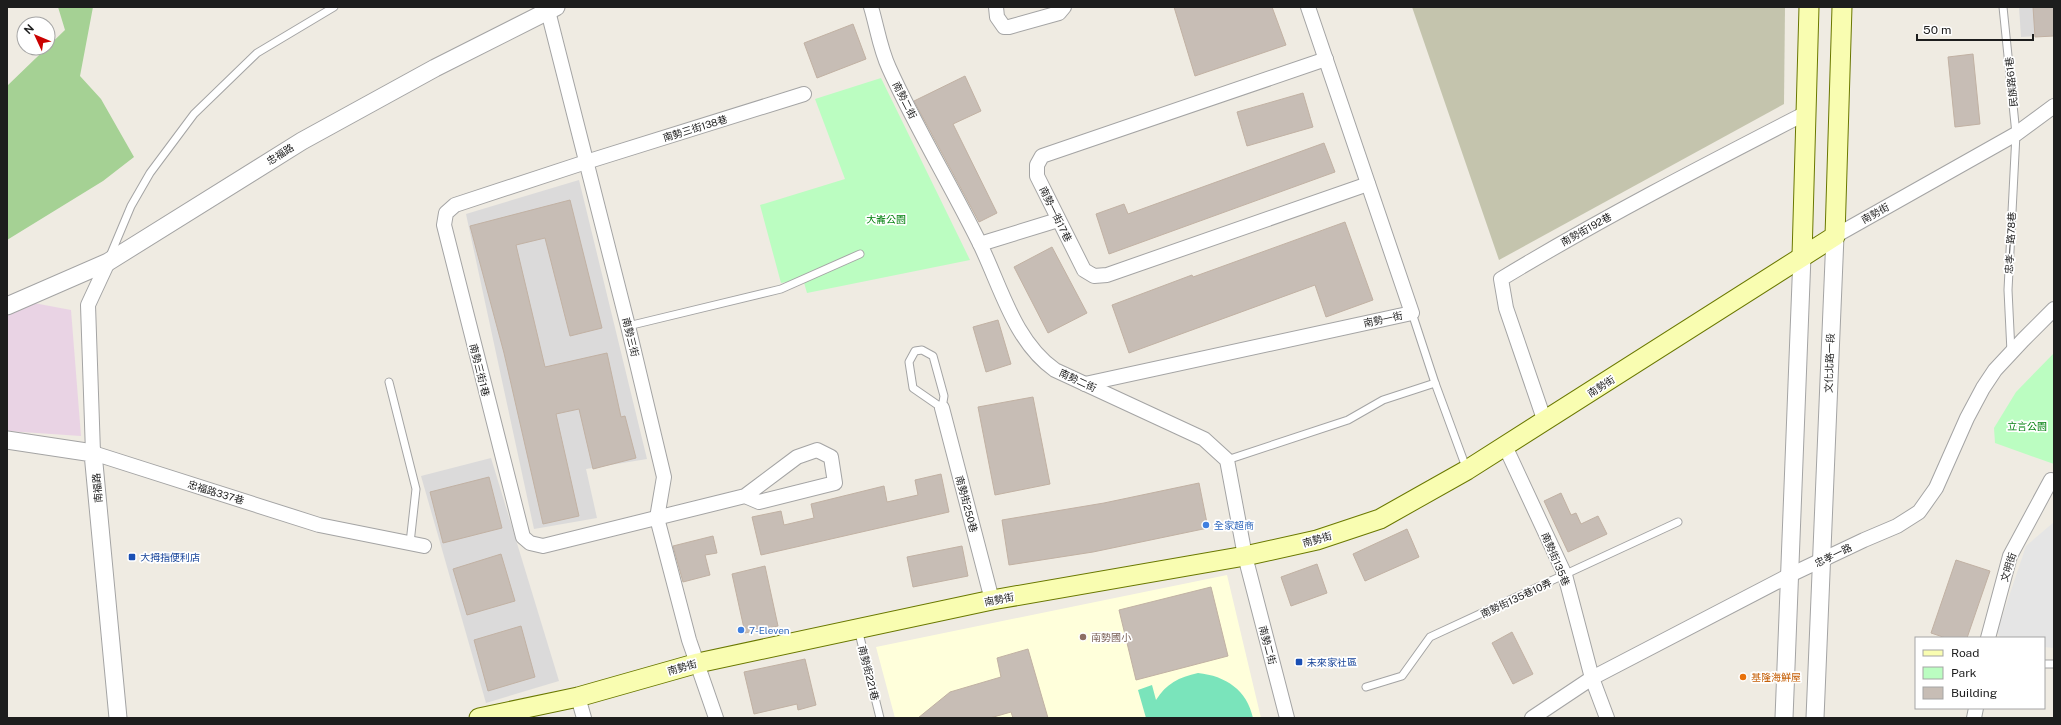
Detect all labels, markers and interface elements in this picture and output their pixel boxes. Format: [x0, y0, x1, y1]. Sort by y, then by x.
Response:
north arrow [16, 16, 56, 56]
scale bar [1917, 16, 2033, 42]
text: N [22, 22, 36, 36]
text: 50 m [1923, 23, 1951, 37]
street label: 民族路61巷 [2002, 56, 2020, 108]
street label: 南勢二街 [891, 79, 919, 121]
street label: 南勢三街138巷 [661, 112, 729, 144]
street label: 忠福路 [264, 141, 296, 167]
street label: 南勢一街17巷 [1037, 184, 1075, 244]
street label: 南勢街 [1859, 200, 1891, 226]
street label: 南勢街192巷 [1558, 210, 1614, 248]
street label: 忠孝一路78巷 [2002, 212, 2018, 274]
park label: 大崙公園 [866, 213, 906, 225]
street label: 南勢一街 [1362, 309, 1404, 329]
street label: 南勢三街 [620, 316, 642, 358]
street label: 文化北路一段 [1822, 333, 1836, 393]
street label: 南勢三街1巷 [468, 342, 492, 398]
street label: 南勢二街 [1057, 366, 1099, 394]
street label: 南勢街 [1585, 373, 1617, 399]
park label: 立言公園 [2007, 420, 2047, 432]
street label: 南福路 [90, 473, 104, 503]
street label: 南勢街250巷 [954, 474, 980, 534]
street label: 忠福路337巷 [186, 478, 246, 506]
place label: 全家超商 [1214, 519, 1254, 531]
marker: 全家超商 [1201, 520, 1211, 530]
street label: 南勢街 [1301, 529, 1333, 549]
street label: 南勢街135巷 [1539, 531, 1573, 587]
street label: 忠孝一路 [1812, 541, 1854, 569]
place label: 大拇指便利店 [140, 551, 200, 563]
street label: 文明街 [1998, 551, 2018, 583]
marker: 大拇指便利店 [127, 552, 137, 562]
street label: 南勢街135巷10弄 [1479, 576, 1553, 620]
street label: 南勢街 [983, 590, 1015, 608]
place label: 7-Eleven [749, 624, 790, 636]
street label: 南勢二街 [1257, 624, 1279, 666]
marker: 7-Eleven [736, 625, 746, 635]
place label: 南勢國小 [1091, 631, 1131, 643]
marker: 南勢國小 [1078, 632, 1088, 642]
legend [1915, 637, 2045, 709]
street label: 南勢街221巷 [856, 644, 882, 702]
text: Road [1951, 646, 1979, 660]
place label: 未來家社區 [1307, 656, 1357, 668]
street label: 南勢街 [666, 657, 698, 677]
marker: 未來家社區 [1294, 657, 1304, 667]
text: Park [1951, 666, 1977, 680]
place label: 基隆海鮮屋 [1751, 671, 1801, 683]
marker: 基隆海鮮屋 [1738, 672, 1748, 682]
text: Building [1951, 686, 1997, 700]

